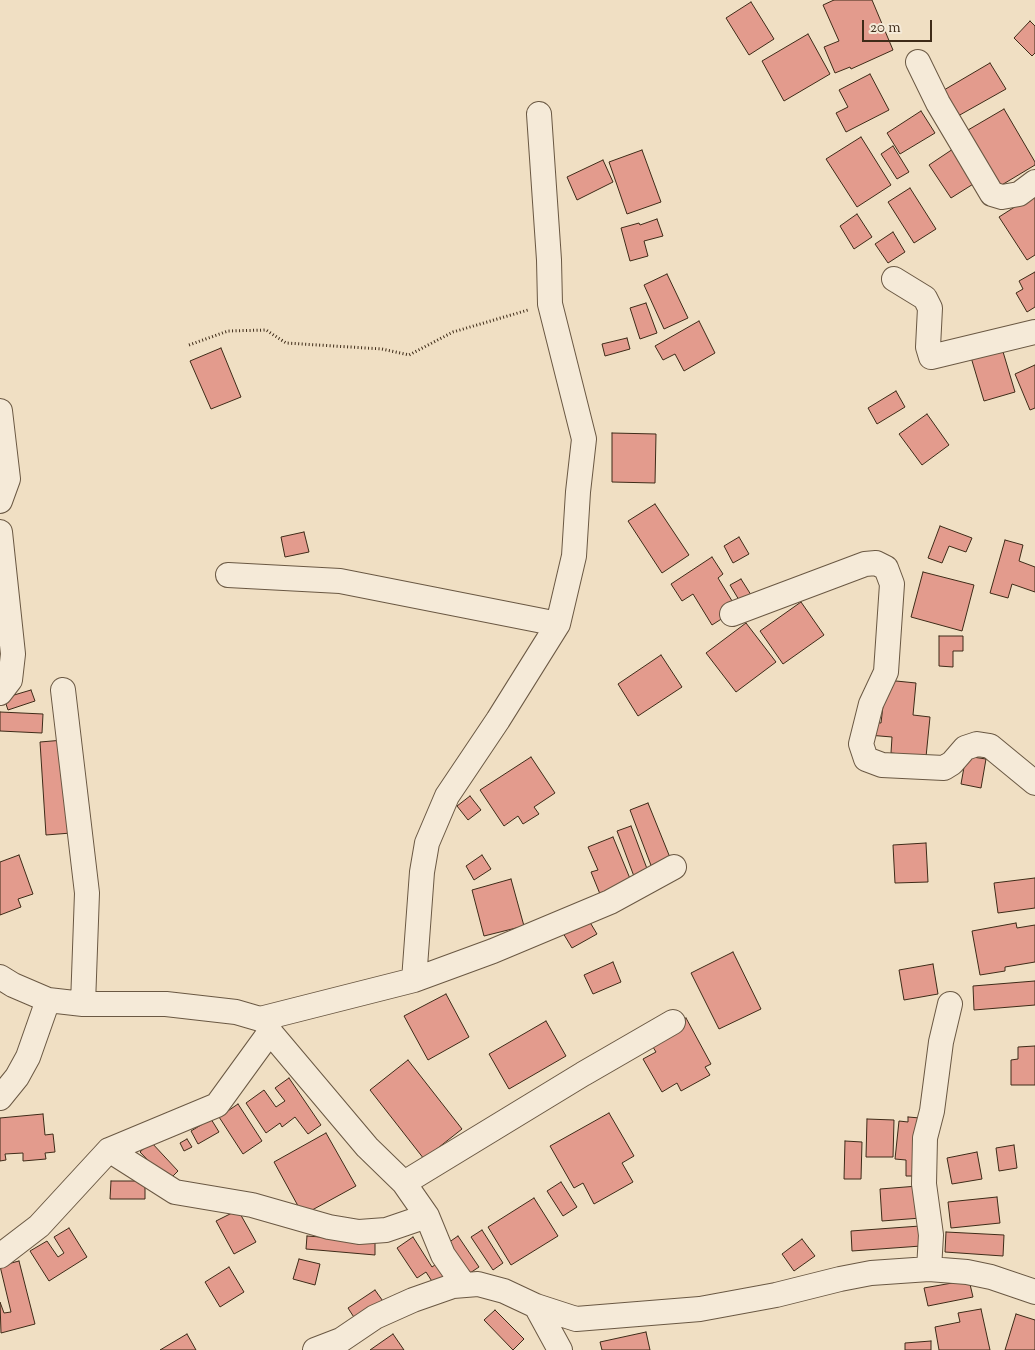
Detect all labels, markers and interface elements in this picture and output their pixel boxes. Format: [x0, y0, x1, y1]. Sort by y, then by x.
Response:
scale bar [865, 10, 935, 42]
text: 20 m [870, 18, 901, 39]

